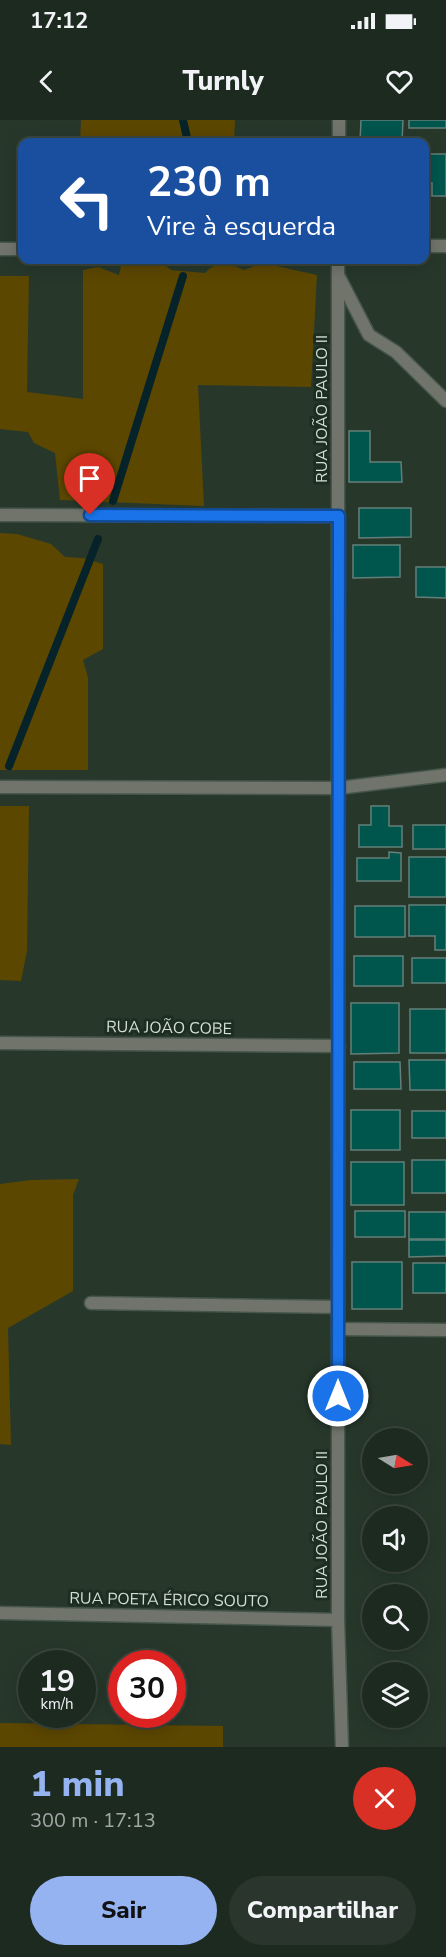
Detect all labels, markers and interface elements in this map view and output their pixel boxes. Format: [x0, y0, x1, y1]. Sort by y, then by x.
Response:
text: 17:12 [30, 6, 88, 36]
text: Turnly [182, 63, 264, 100]
icon: back [30, 65, 63, 98]
icon: heart [383, 65, 416, 98]
text: 230 m [147, 154, 271, 211]
icon: left [48, 162, 126, 240]
text: Vire à esquerda [147, 208, 336, 245]
street label: RUA JOÃO PAULO II [311, 335, 333, 483]
pin [64, 453, 115, 515]
icon: arrive [73, 462, 106, 495]
street label: RUA JOÃO COBE [106, 1016, 232, 1040]
position arrow [306, 1364, 370, 1428]
north arrow [362, 1428, 428, 1494]
map controls [362, 1428, 428, 1728]
street label: RUA JOÃO PAULO II [311, 1451, 333, 1599]
button: sound [362, 1506, 428, 1572]
button: search [362, 1584, 428, 1650]
street label: RUA POETA ÉRICO SOUTO [69, 1587, 269, 1613]
speed limit sign: 30 [108, 1650, 186, 1728]
text: 19 [39, 1661, 75, 1702]
button: layers [362, 1662, 428, 1728]
text: km/h [40, 1694, 74, 1714]
text: 1 min [30, 1760, 125, 1809]
button: close [353, 1767, 416, 1830]
text: 300 m · 17:13 [30, 1807, 156, 1834]
button: Sair [30, 1876, 217, 1945]
button: Compartilhar [229, 1876, 416, 1945]

